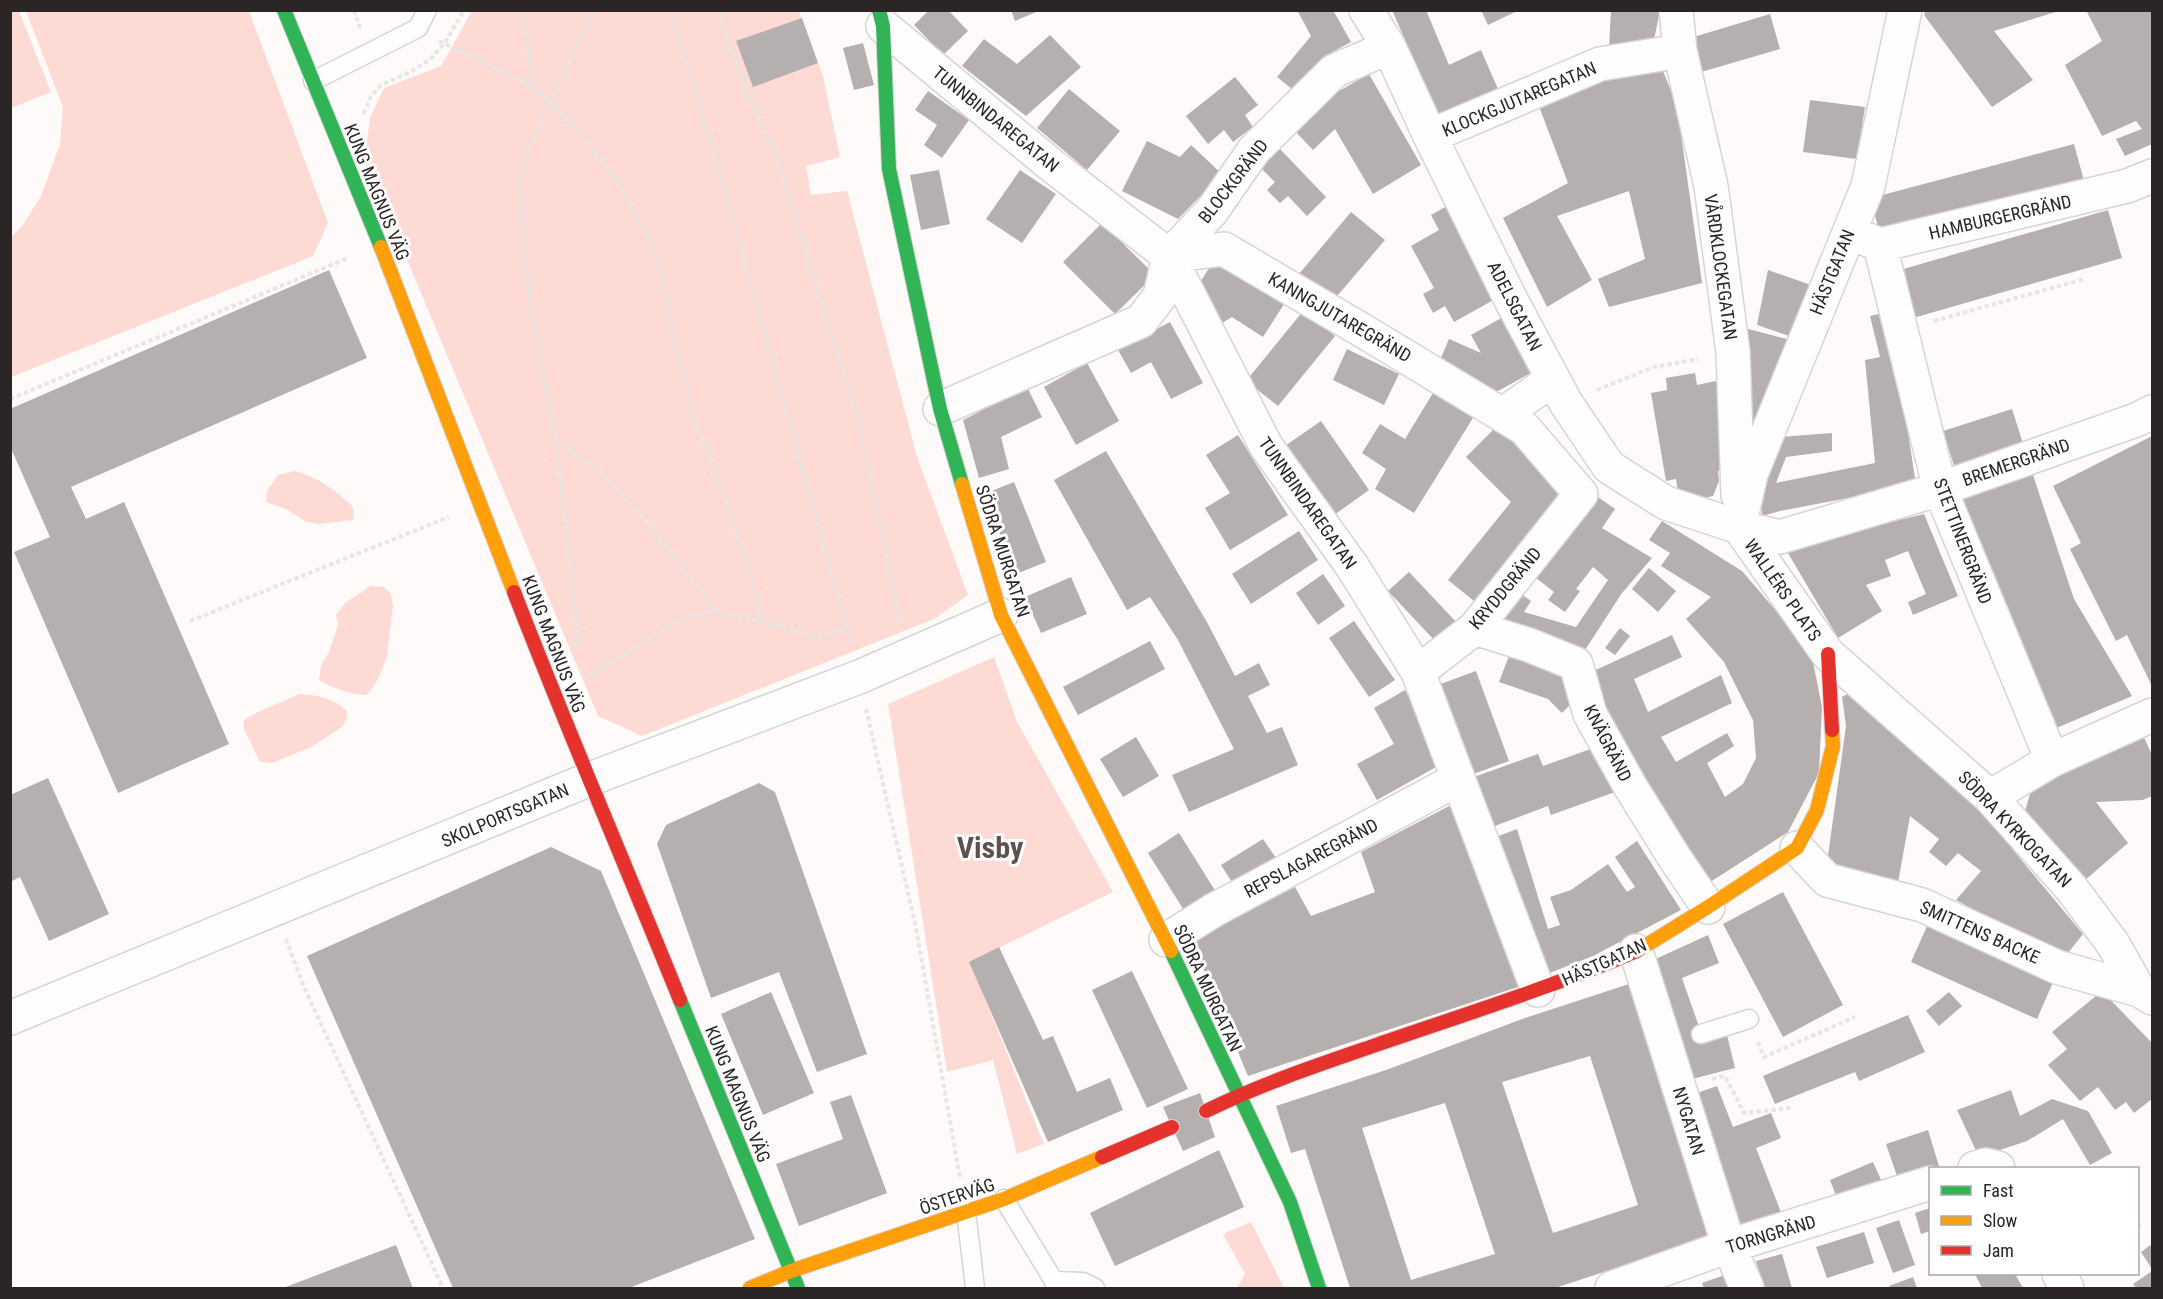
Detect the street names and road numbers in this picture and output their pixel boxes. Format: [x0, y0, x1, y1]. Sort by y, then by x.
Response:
street label: KLOCKGJUTAREGATAN [1439, 57, 1599, 141]
street label: TUNNBINDAREGATAN [929, 62, 1063, 176]
street label: KUNG MAGNUS VÄG [340, 121, 414, 263]
street label: BLOCKGRÄND [1194, 135, 1272, 227]
street label: HAMBURGERGRÄND [1927, 190, 2073, 244]
street label: VÅRDKLOCKEGATAN [1700, 192, 1743, 341]
street label: HÄSTGATAN [1805, 226, 1859, 318]
street label: ADELSGATAN [1483, 258, 1547, 354]
street label: KANNGJUTAREGRÄND [1265, 268, 1415, 366]
street label: TUNNBINDAREGATAN [1255, 433, 1361, 573]
street label: BREMERGRÄND [1959, 434, 2073, 490]
street label: STETTINERGRÄND [1929, 475, 1997, 607]
street label: SÖDRA MURGATAN [972, 482, 1034, 620]
street label: WALLÉRS PLATS [1740, 535, 1826, 645]
street label: KRYDDGRÄND [1465, 543, 1545, 633]
street label: KUNG MAGNUS VÄG [518, 572, 590, 716]
street label: KNÄGRÄND [1580, 701, 1636, 785]
street label: SÖDRA KYRKOGATAN [1954, 766, 2076, 892]
street label: SKOLPORTSGATAN [438, 779, 572, 851]
street label: REPSLAGAREGRÄND [1241, 814, 1381, 902]
street label: SMITTENS BACKE [1917, 896, 2043, 968]
street label: SÖDRA MURGATAN [1169, 921, 1247, 1055]
street label: HÄSTGATAN [1559, 934, 1649, 990]
street label: KUNG MAGNUS VÄG [701, 1023, 775, 1165]
street label: NYGATAN [1669, 1084, 1709, 1158]
street label: ÖSTERVÄG [917, 1173, 997, 1219]
street label: TORNGRÄND [1724, 1210, 1818, 1258]

